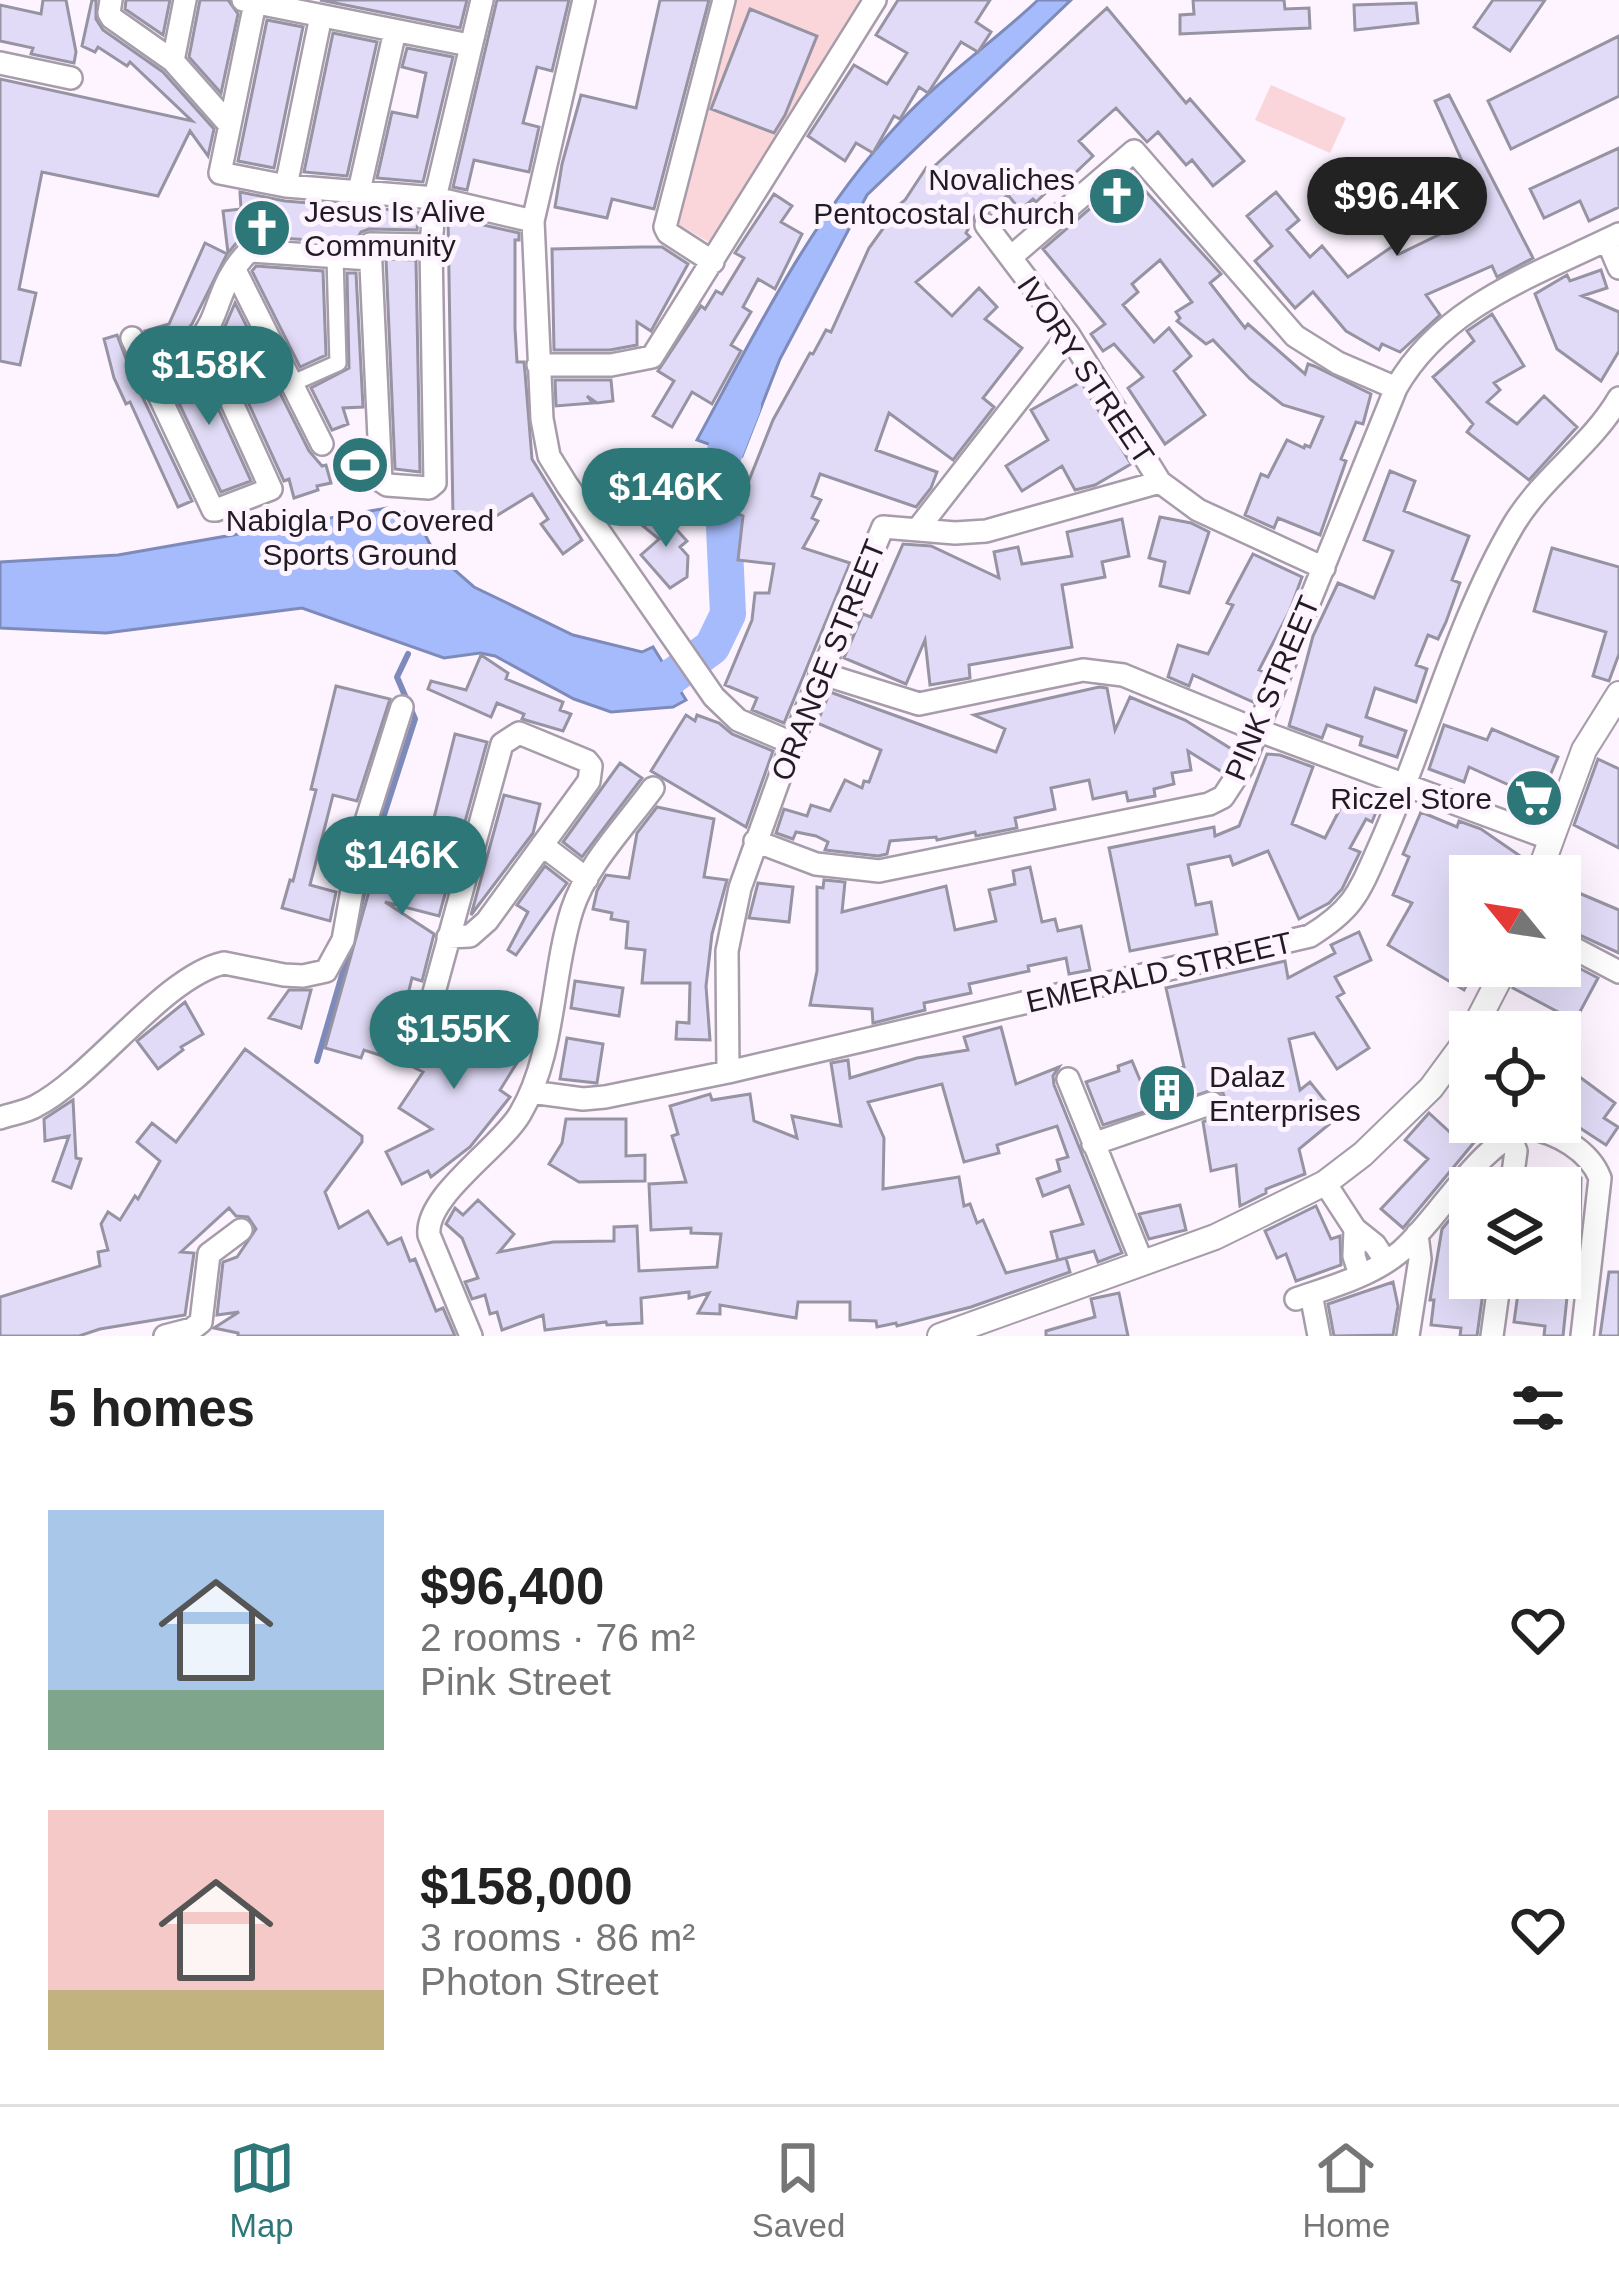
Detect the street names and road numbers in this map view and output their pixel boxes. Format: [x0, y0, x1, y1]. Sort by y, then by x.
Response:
street label: IVORY STREET [1011, 270, 1161, 470]
street label: ORANGE STREET [765, 535, 891, 785]
street label: PINK STREET [1218, 591, 1326, 785]
street label: EMERALD STREET [1023, 925, 1295, 1019]

